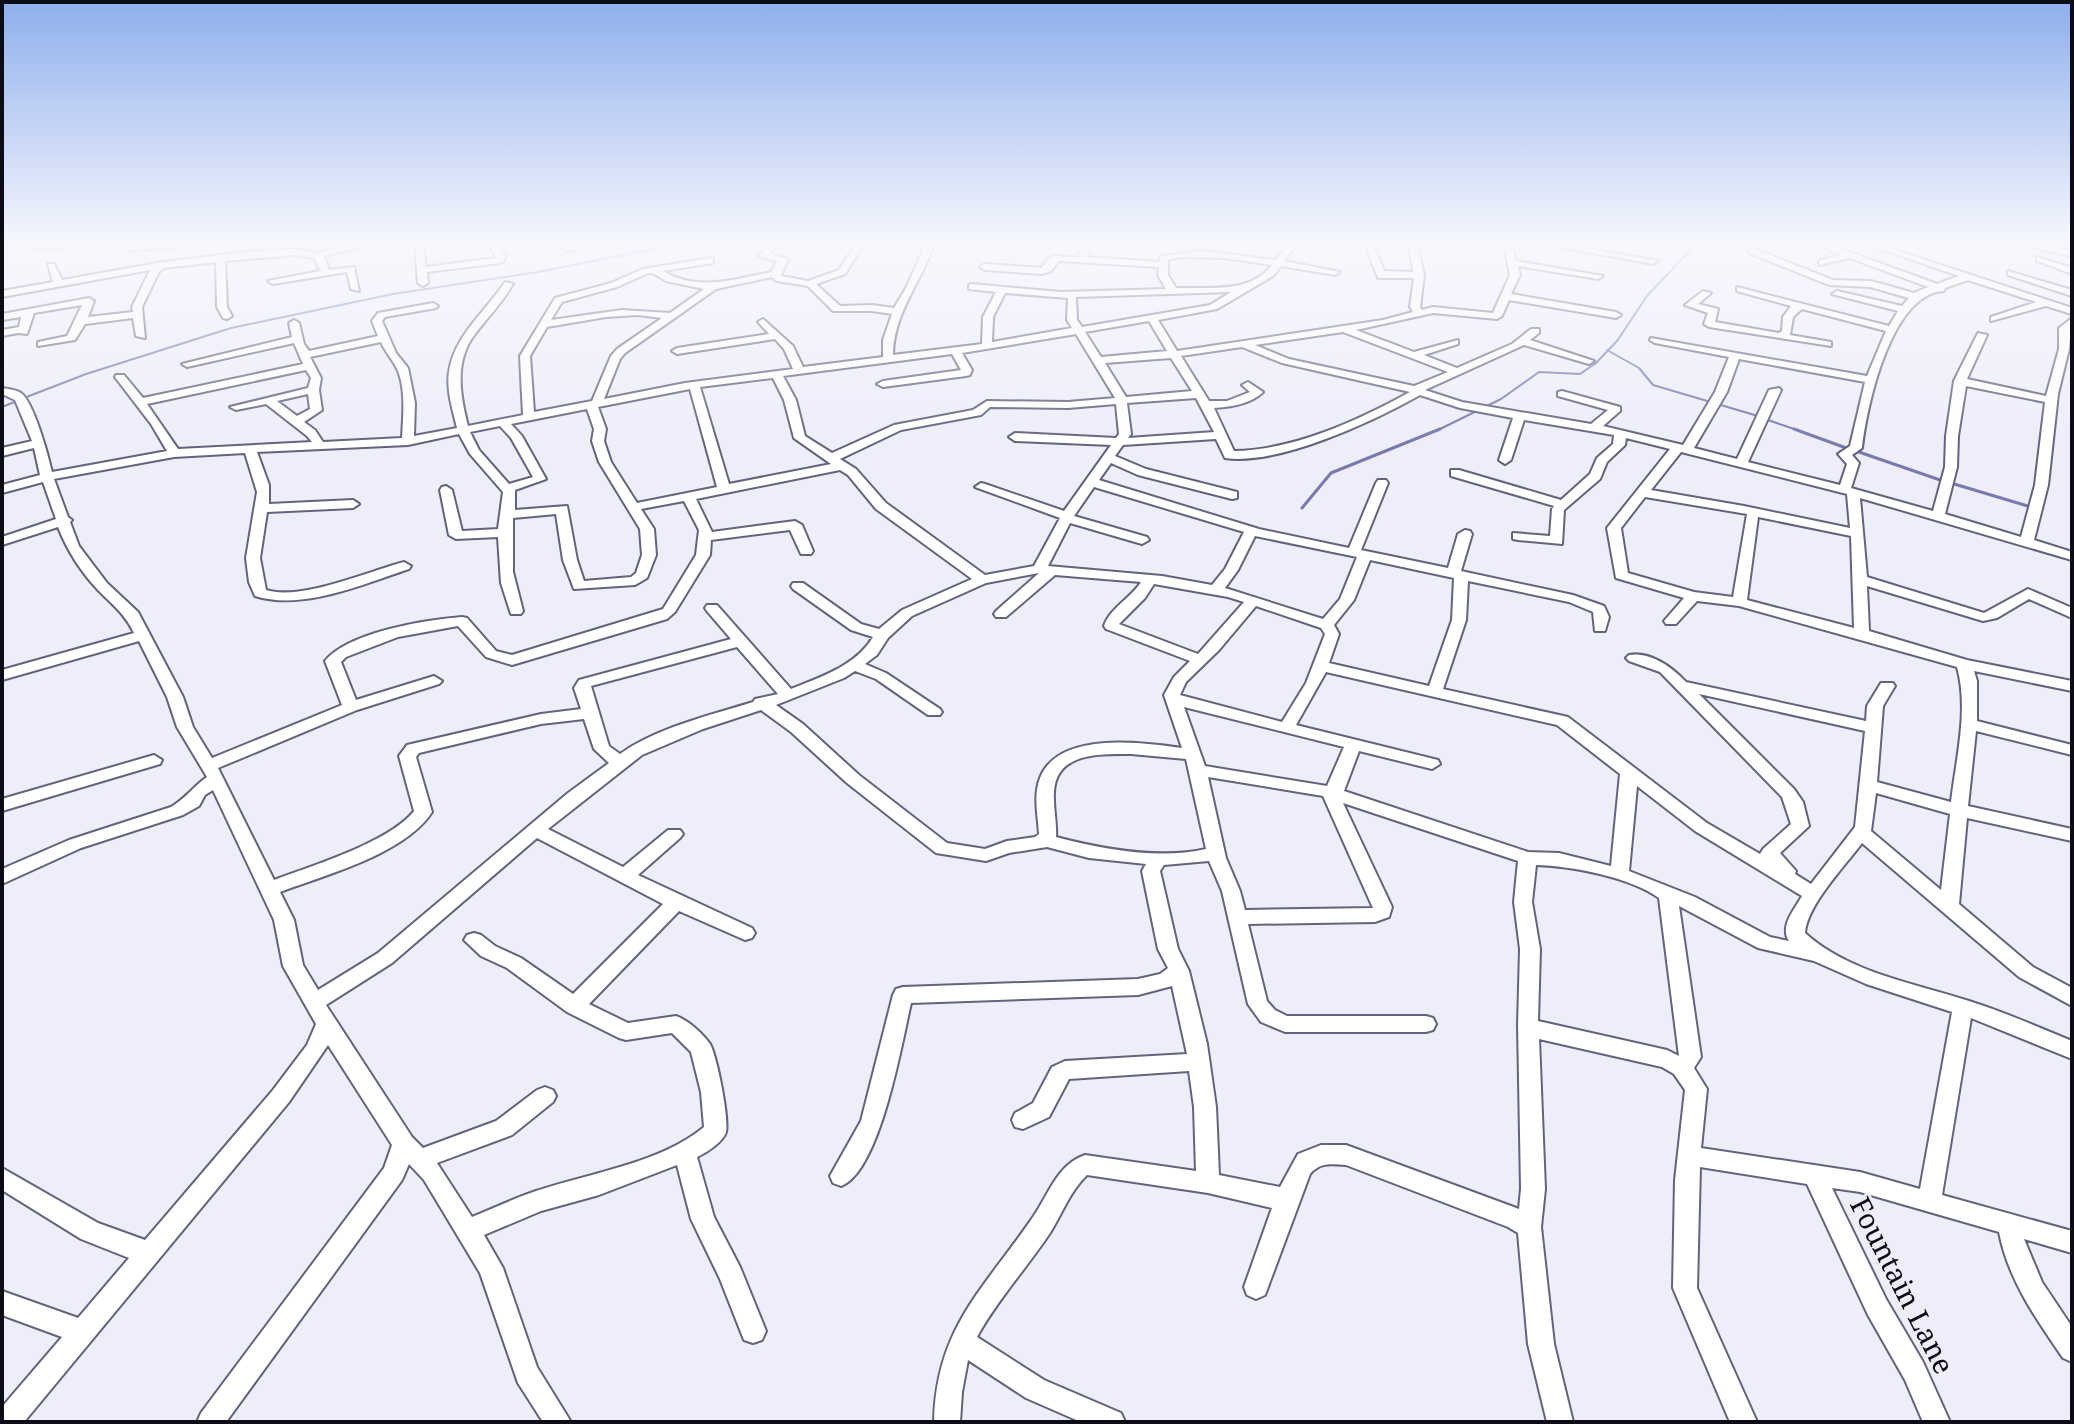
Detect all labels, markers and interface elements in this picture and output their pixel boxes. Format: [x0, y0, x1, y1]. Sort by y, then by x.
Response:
street label: Fountain Lane [1842, 1190, 1964, 1380]

